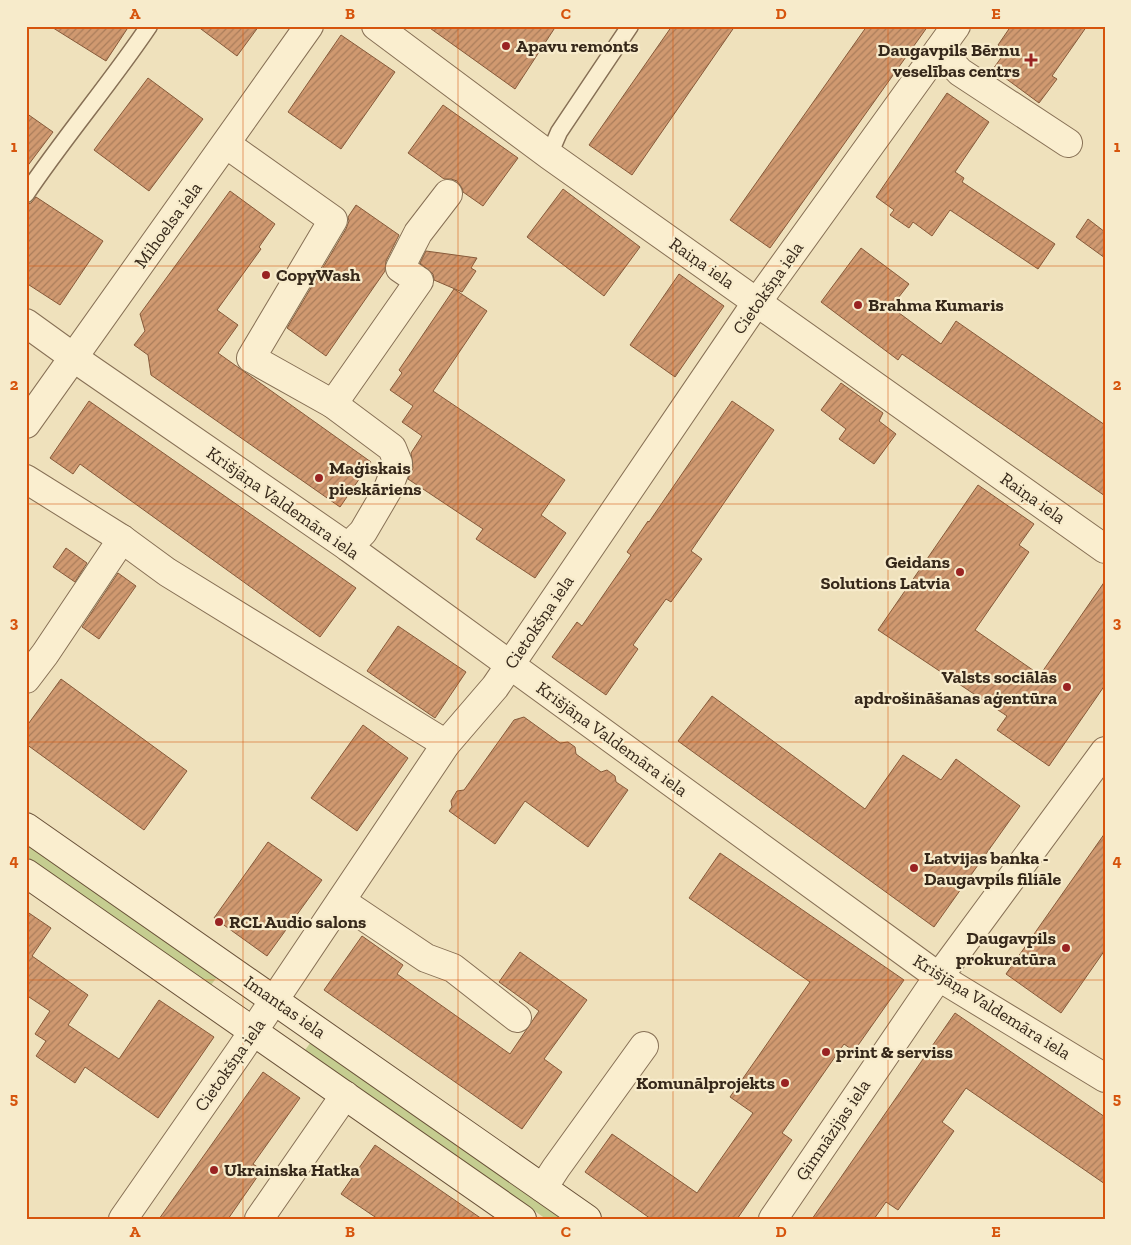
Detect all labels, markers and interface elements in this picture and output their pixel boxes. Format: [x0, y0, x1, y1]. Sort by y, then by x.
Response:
text: A [130, 4, 141, 23]
text: B [345, 4, 355, 23]
text: C [561, 4, 571, 23]
text: D [775, 4, 787, 23]
text: E [991, 4, 1001, 23]
place label: Apavu remonts [516, 35, 639, 57]
place label: Daugavpils Bērnu veselības centrs [878, 39, 1020, 82]
marker: Apavu remonts [500, 40, 512, 52]
marker: Daugavpils Bērnu veselības centrs [1024, 53, 1038, 67]
text: 1 [11, 137, 18, 156]
text: 1 [1114, 137, 1121, 156]
street label: Mihoelsa iela [129, 177, 207, 272]
street label: Raiņa iela [665, 233, 739, 294]
street label: Cietokšņa iela [728, 237, 808, 339]
place label: CopyWash [276, 264, 361, 286]
marker: CopyWash [260, 269, 272, 281]
place label: Brahma Kumaris [868, 294, 1004, 316]
marker: Brahma Kumaris [852, 299, 864, 311]
text: 2 [10, 375, 19, 394]
text: 2 [1113, 375, 1122, 394]
street label: Krišjāņa Valdemāra iela [202, 442, 364, 564]
place label: Maģiskais pieskāriens [329, 457, 422, 500]
street label: Raiņa iela [996, 468, 1070, 529]
marker: Maģiskais pieskāriens [313, 472, 325, 484]
place label: Geidans Solutions Latvia [820, 551, 950, 594]
marker: Geidans Solutions Latvia [954, 566, 966, 578]
street label: Cietokšņa iela [500, 571, 579, 673]
text: 3 [10, 613, 19, 632]
text: 3 [1113, 613, 1122, 632]
place label: Valsts sociālās apdrošināšanas aģentūra [854, 666, 1057, 709]
street label: Krišjāņa Valdemāra iela [532, 677, 692, 801]
marker: Valsts sociālās apdrošināšanas aģentūra [1061, 681, 1073, 693]
place label: Latvijas banka - Daugavpils filiāle [924, 847, 1062, 890]
text: 4 [9, 851, 19, 870]
text: 4 [1112, 851, 1122, 870]
marker: Latvijas banka - Daugavpils filiāle [908, 862, 920, 874]
place label: RCL Audio salons [229, 911, 366, 933]
marker: RCL Audio salons [213, 916, 225, 928]
place label: Daugavpils prokuratūra [956, 927, 1056, 970]
marker: Daugavpils prokuratūra [1060, 942, 1072, 954]
street label: Krišjāņa Valdemāra iela [909, 950, 1075, 1065]
street label: Imantas iela [240, 971, 330, 1043]
street label: Cietokšņa iela [190, 1014, 270, 1116]
place label: print & serviss [836, 1041, 953, 1063]
marker: print & serviss [820, 1046, 832, 1058]
place label: Komunālprojekts [636, 1072, 775, 1094]
street label: Ģimnāzijas iela [791, 1075, 875, 1185]
marker: Komunālprojekts [779, 1077, 791, 1089]
text: 5 [10, 1089, 18, 1108]
text: 5 [1113, 1089, 1121, 1108]
place label: Ukrainska Hatka [224, 1159, 360, 1181]
marker: Ukrainska Hatka [208, 1164, 220, 1176]
text: A [130, 1222, 141, 1241]
text: B [345, 1222, 355, 1241]
text: C [561, 1222, 571, 1241]
text: D [775, 1222, 787, 1241]
text: E [991, 1222, 1001, 1241]

